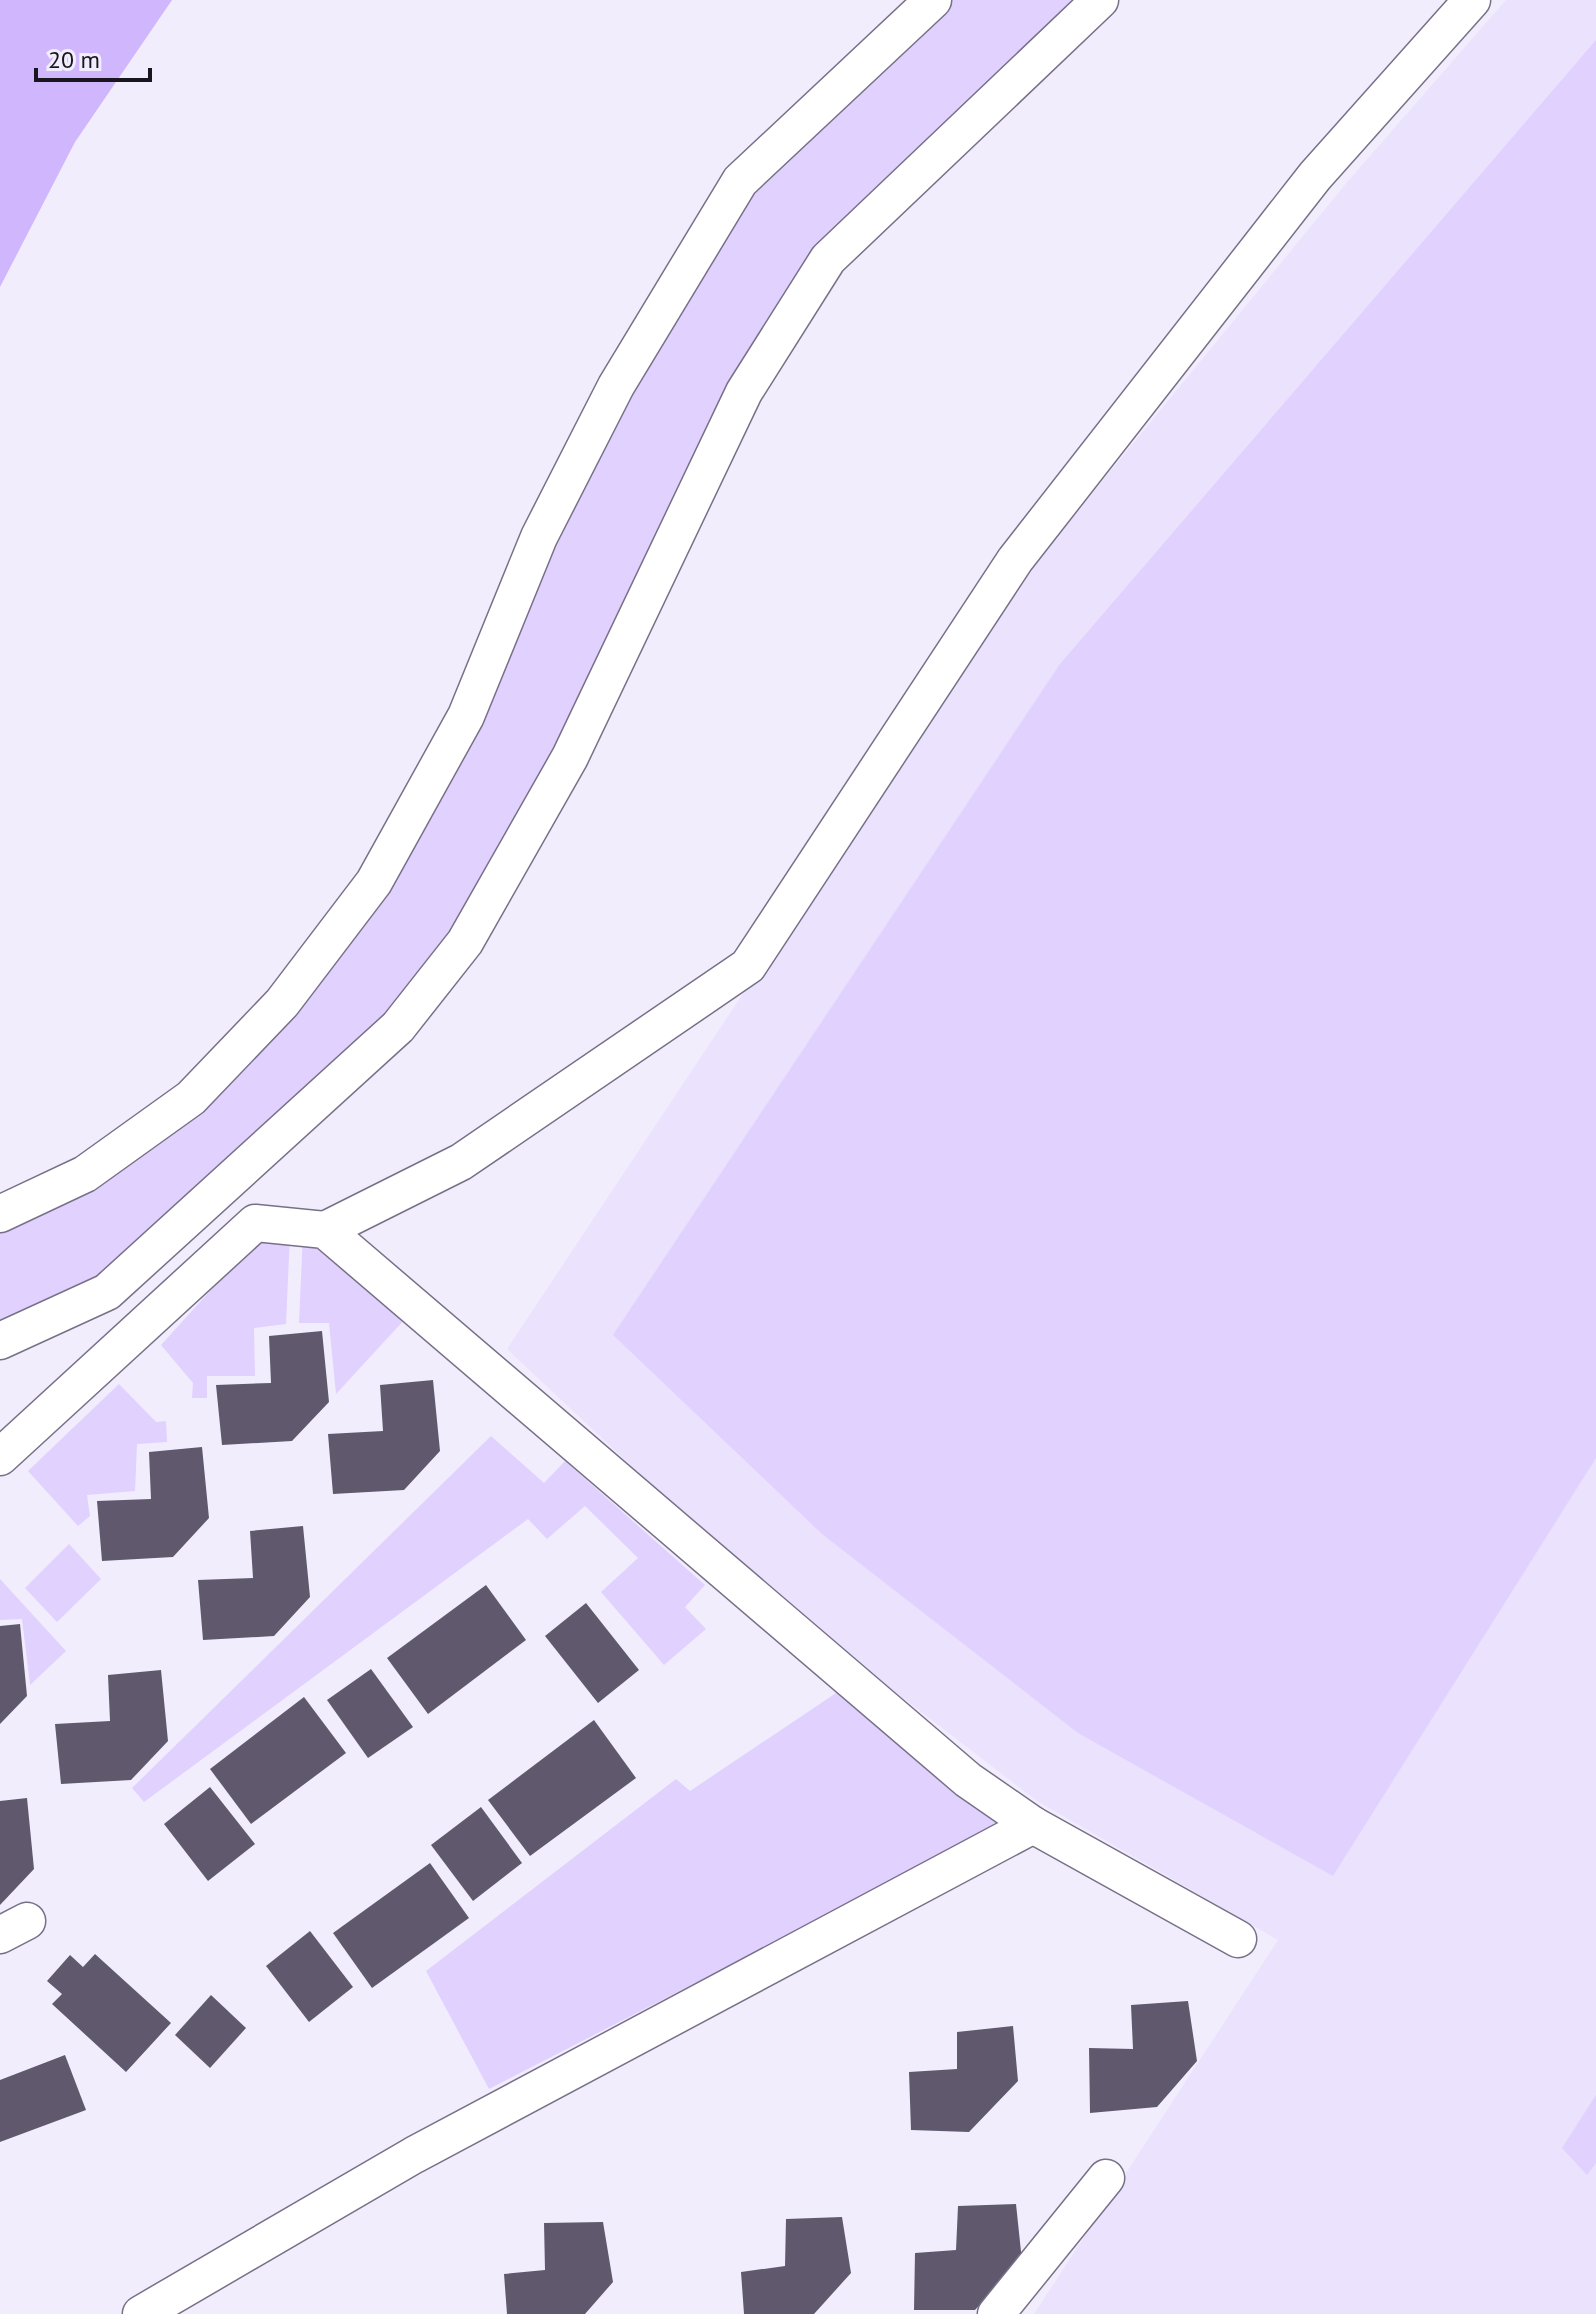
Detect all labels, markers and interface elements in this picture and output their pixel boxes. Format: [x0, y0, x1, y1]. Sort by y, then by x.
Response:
scale bar [36, 32, 150, 82]
text: 20 m [48, 44, 100, 75]

